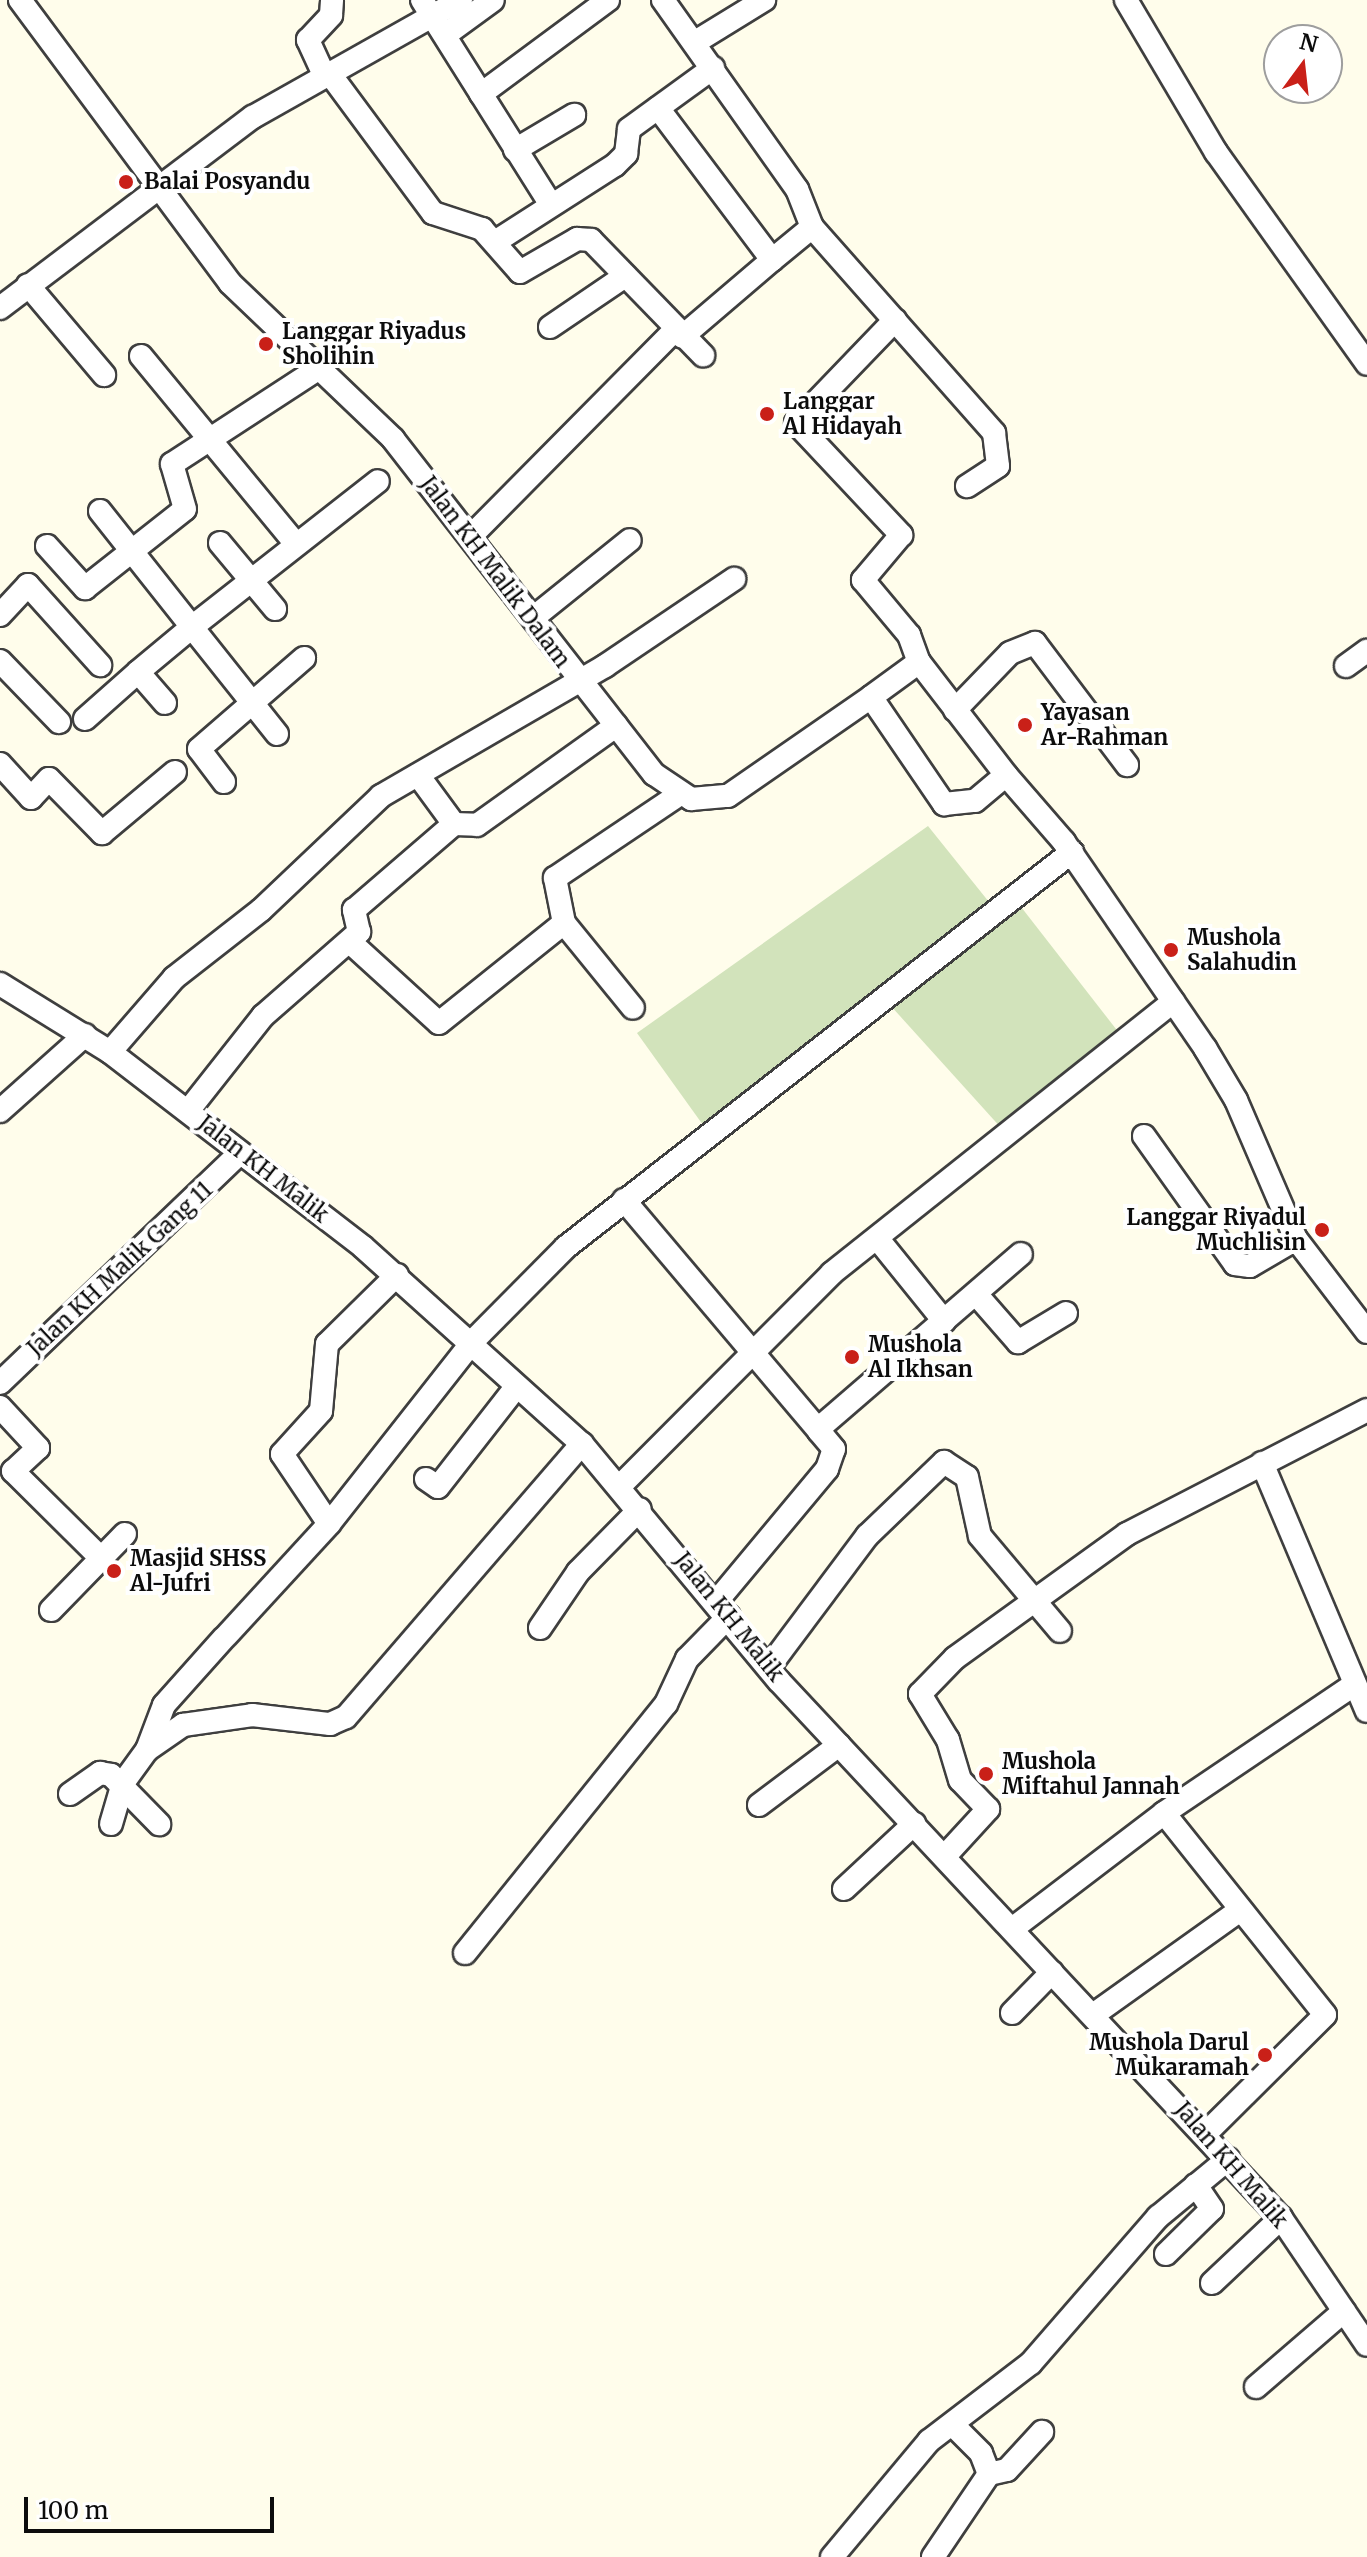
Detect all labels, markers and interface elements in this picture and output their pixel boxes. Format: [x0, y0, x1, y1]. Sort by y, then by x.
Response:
north arrow [1263, 24, 1343, 104]
text: N [1297, 27, 1321, 59]
place label: Balai Posyandu [144, 169, 310, 195]
marker: Balai Posyandu [115, 171, 137, 193]
place label: Langgar Riyadus Sholihin [282, 318, 466, 370]
marker: Langgar Riyadus Sholihin [257, 335, 275, 353]
place label: Langgar Al Hidayah [783, 388, 902, 440]
marker: Langgar Al Hidayah [758, 405, 776, 423]
street label: Jalan KH Malik Dalam [414, 471, 576, 673]
place label: Yayasan Ar-Rahman [1041, 699, 1168, 750]
marker: Yayasan Ar-Rahman [1016, 716, 1034, 734]
place label: Mushola Salahudin [1187, 924, 1297, 976]
marker: Mushola Salahudin [1162, 941, 1180, 959]
street label: Jalan KH Malik [192, 1110, 334, 1228]
street label: Jalan KH Malik Gang 11 [22, 1176, 218, 1362]
place label: Langgar Riyadul Muchlisin [1126, 1204, 1306, 1256]
marker: Langgar Riyadul Muchlisin [1313, 1221, 1331, 1239]
place label: Mushola Al Ikhsan [868, 1331, 973, 1382]
marker: Mushola Al Ikhsan [843, 1348, 861, 1366]
place label: Masjid SHSS Al-Jufri [130, 1545, 266, 1596]
street label: Jalan KH Malik [669, 1547, 789, 1687]
marker: Masjid SHSS Al-Jufri [105, 1562, 123, 1580]
place label: Mushola Miftahul Jannah [1002, 1748, 1180, 1800]
marker: Mushola Miftahul Jannah [977, 1765, 995, 1783]
place label: Mushola Darul Mukaramah [1089, 2029, 1249, 2080]
marker: Mushola Darul Mukaramah [1256, 2046, 1274, 2064]
street label: Jalan KH Malik [1169, 2097, 1293, 2233]
scale bar [28, 2481, 278, 2531]
text: 100 m [38, 2495, 108, 2526]

